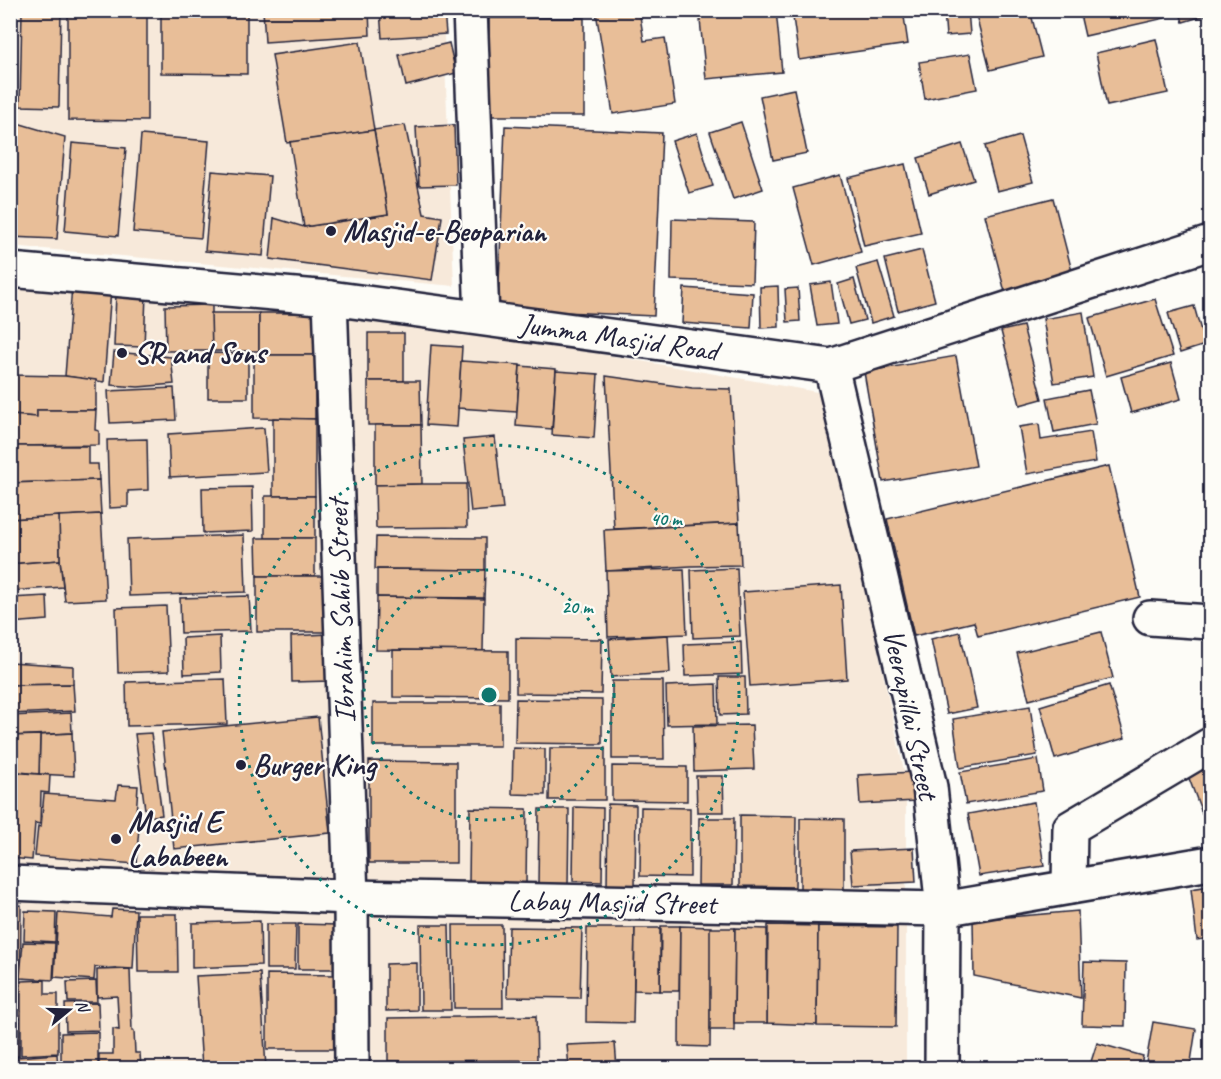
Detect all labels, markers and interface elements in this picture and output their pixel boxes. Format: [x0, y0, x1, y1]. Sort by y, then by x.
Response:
place label: Masjid-e-Beoparian [343, 212, 548, 250]
marker: Masjid-e-Beoparian [324, 224, 338, 238]
street label: Jumma Masjid Road [516, 304, 725, 370]
place label: SR and Sons [134, 334, 269, 372]
marker: SR and Sons [115, 346, 129, 360]
street label: Ibrahim Sahib Street [318, 494, 364, 723]
text: 40 m [651, 508, 683, 530]
text: 20 m [562, 596, 594, 618]
street label: Veerapillai Street [874, 625, 948, 806]
centre of rings [479, 685, 499, 705]
place label: Burger King [253, 746, 378, 784]
marker: Burger King [234, 758, 248, 772]
place label: Masjid E Lababeen [128, 803, 229, 875]
marker: Masjid E Lababeen [109, 832, 123, 846]
street label: Labay Masjid Street [508, 881, 719, 923]
north arrow [39, 980, 99, 1040]
text: N [71, 998, 94, 1016]

